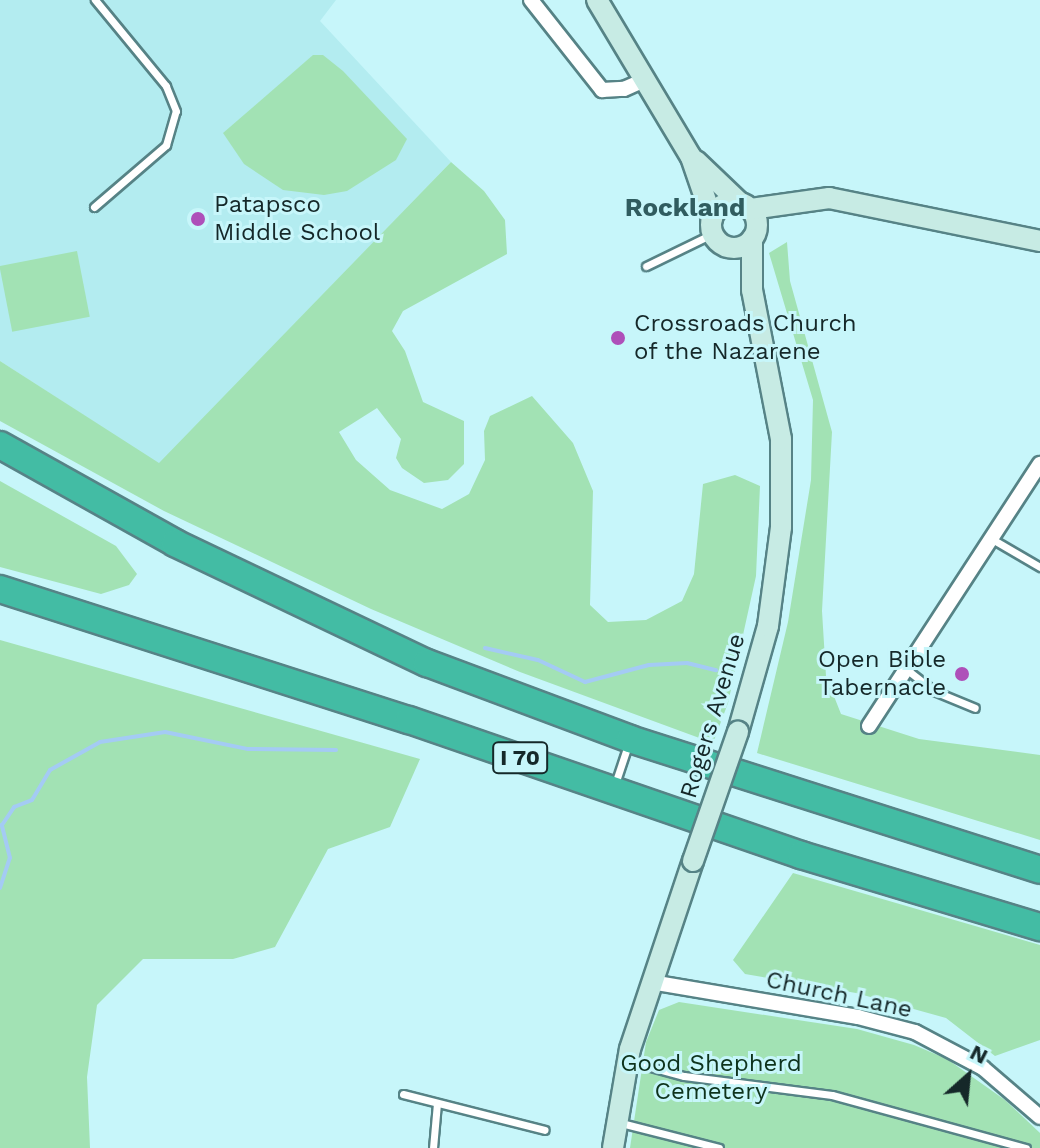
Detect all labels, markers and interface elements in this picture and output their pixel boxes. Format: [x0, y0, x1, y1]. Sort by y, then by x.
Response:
place label: Patapsco Middle School [214, 191, 380, 247]
district label: Rockland [625, 192, 745, 224]
marker: Patapsco Middle School [189, 210, 207, 228]
place label: Crossroads Church of the Nazarene [634, 310, 857, 366]
marker: Crossroads Church of the Nazarene [609, 329, 627, 347]
street label: Rogers Avenue [674, 630, 752, 802]
place label: Open Bible Tabernacle [818, 646, 946, 702]
marker: Open Bible Tabernacle [953, 665, 971, 683]
road number: I 70 [490, 740, 550, 776]
street label: Church Lane [763, 965, 915, 1025]
north arrow [928, 1036, 1008, 1116]
text: N [966, 1039, 992, 1069]
park label: Good Shepherd Cemetery [620, 1050, 802, 1106]

